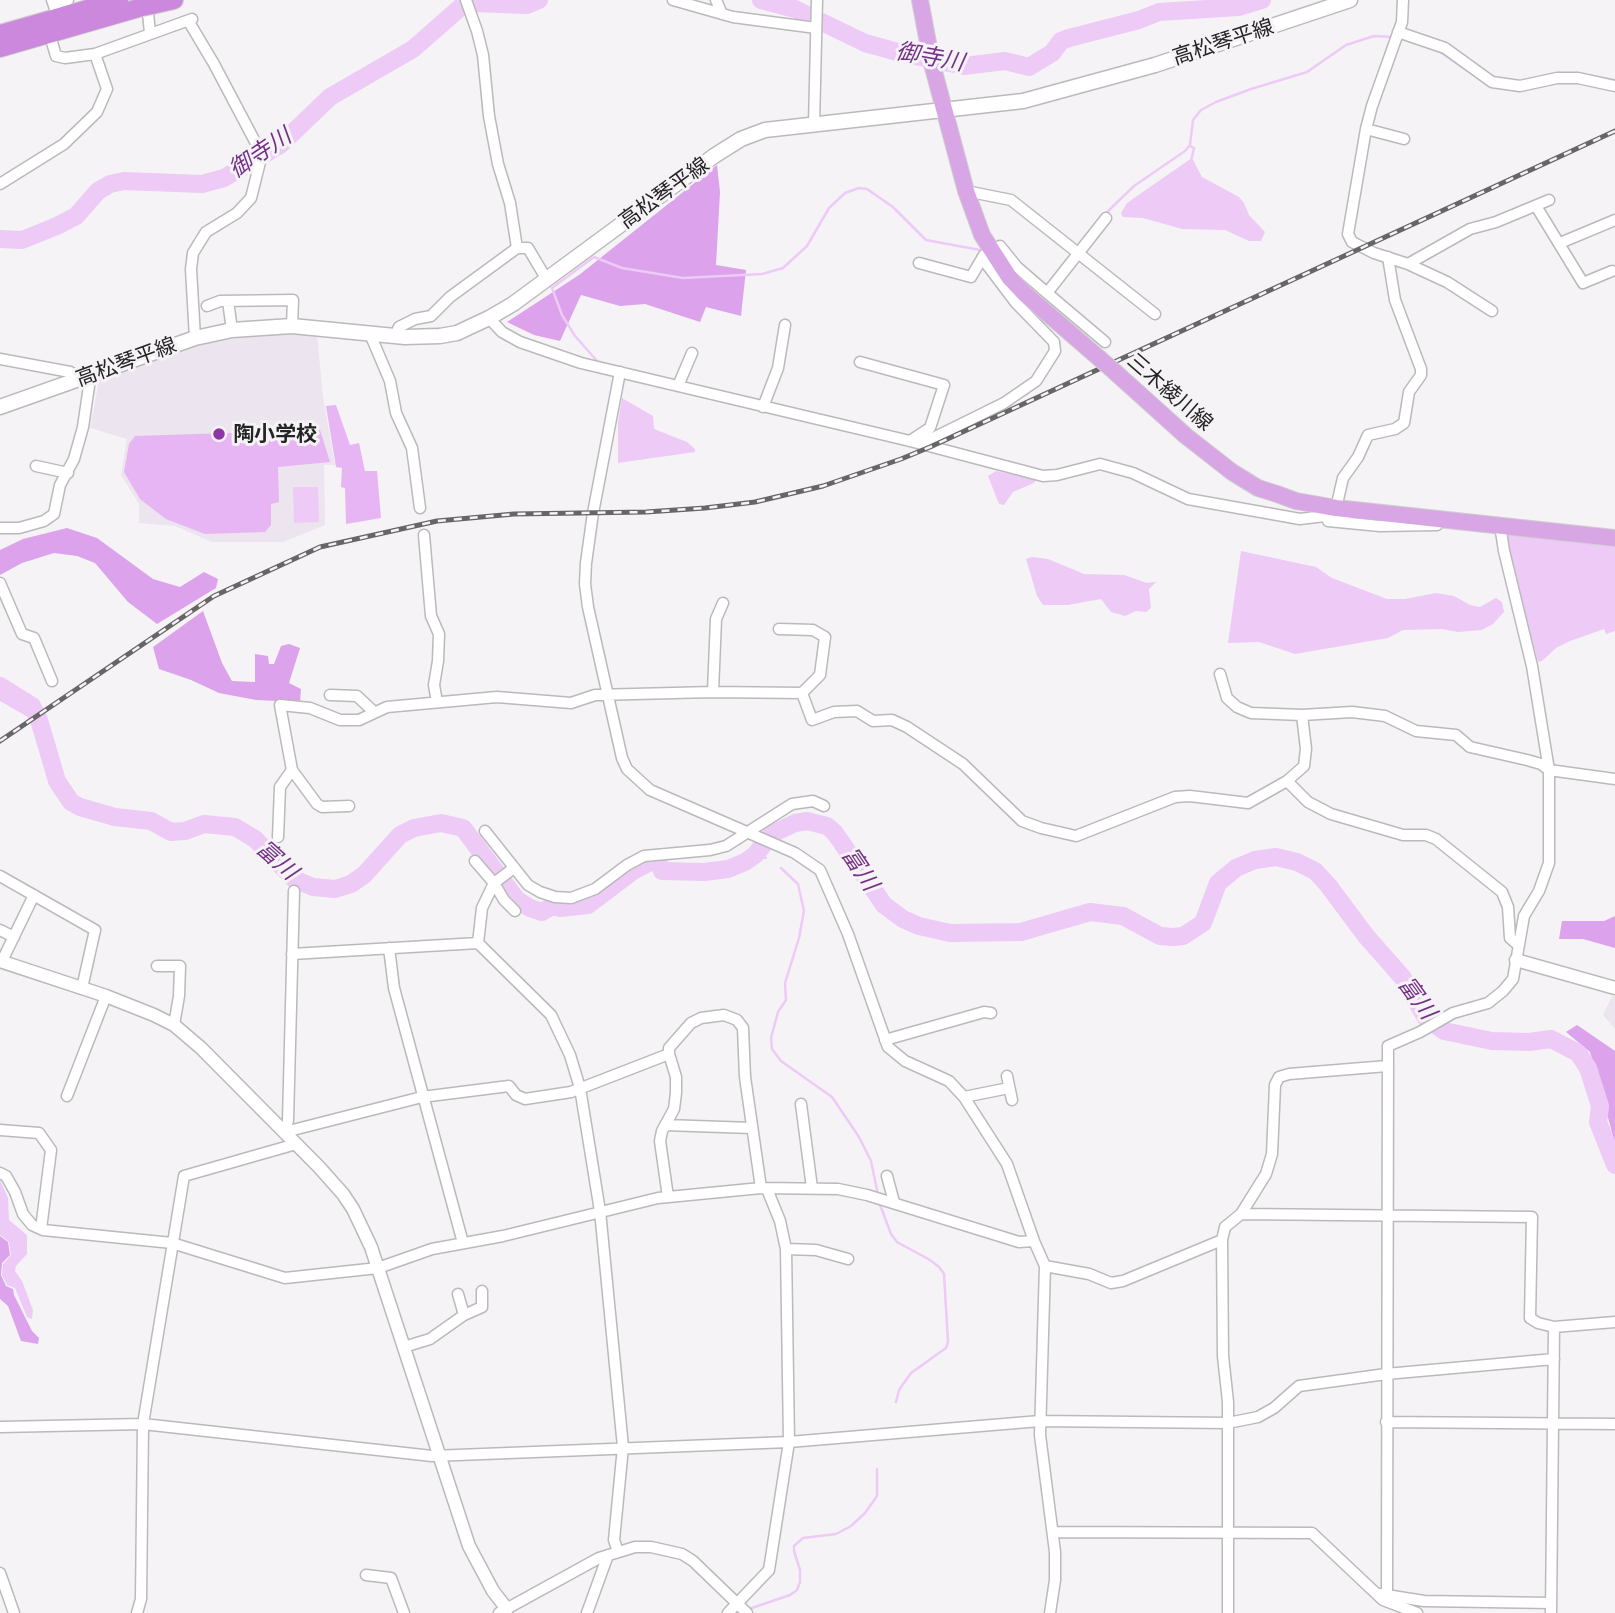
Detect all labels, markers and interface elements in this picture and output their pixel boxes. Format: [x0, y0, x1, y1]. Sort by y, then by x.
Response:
street label: 高松琴平線 [1169, 14, 1277, 70]
water label: 御寺川 [894, 37, 966, 77]
water label: 御寺川 [224, 122, 296, 184]
street label: 高松琴平線 [614, 152, 714, 234]
street label: 高松琴平線 [72, 332, 180, 392]
street label: 三木綾川線 [1122, 348, 1218, 436]
place label: 陶小学校 [233, 421, 317, 447]
marker: 陶小学校 [211, 426, 227, 442]
water label: 富川 [251, 834, 303, 886]
water label: 富川 [836, 842, 884, 896]
water label: 富川 [1392, 971, 1442, 1025]

